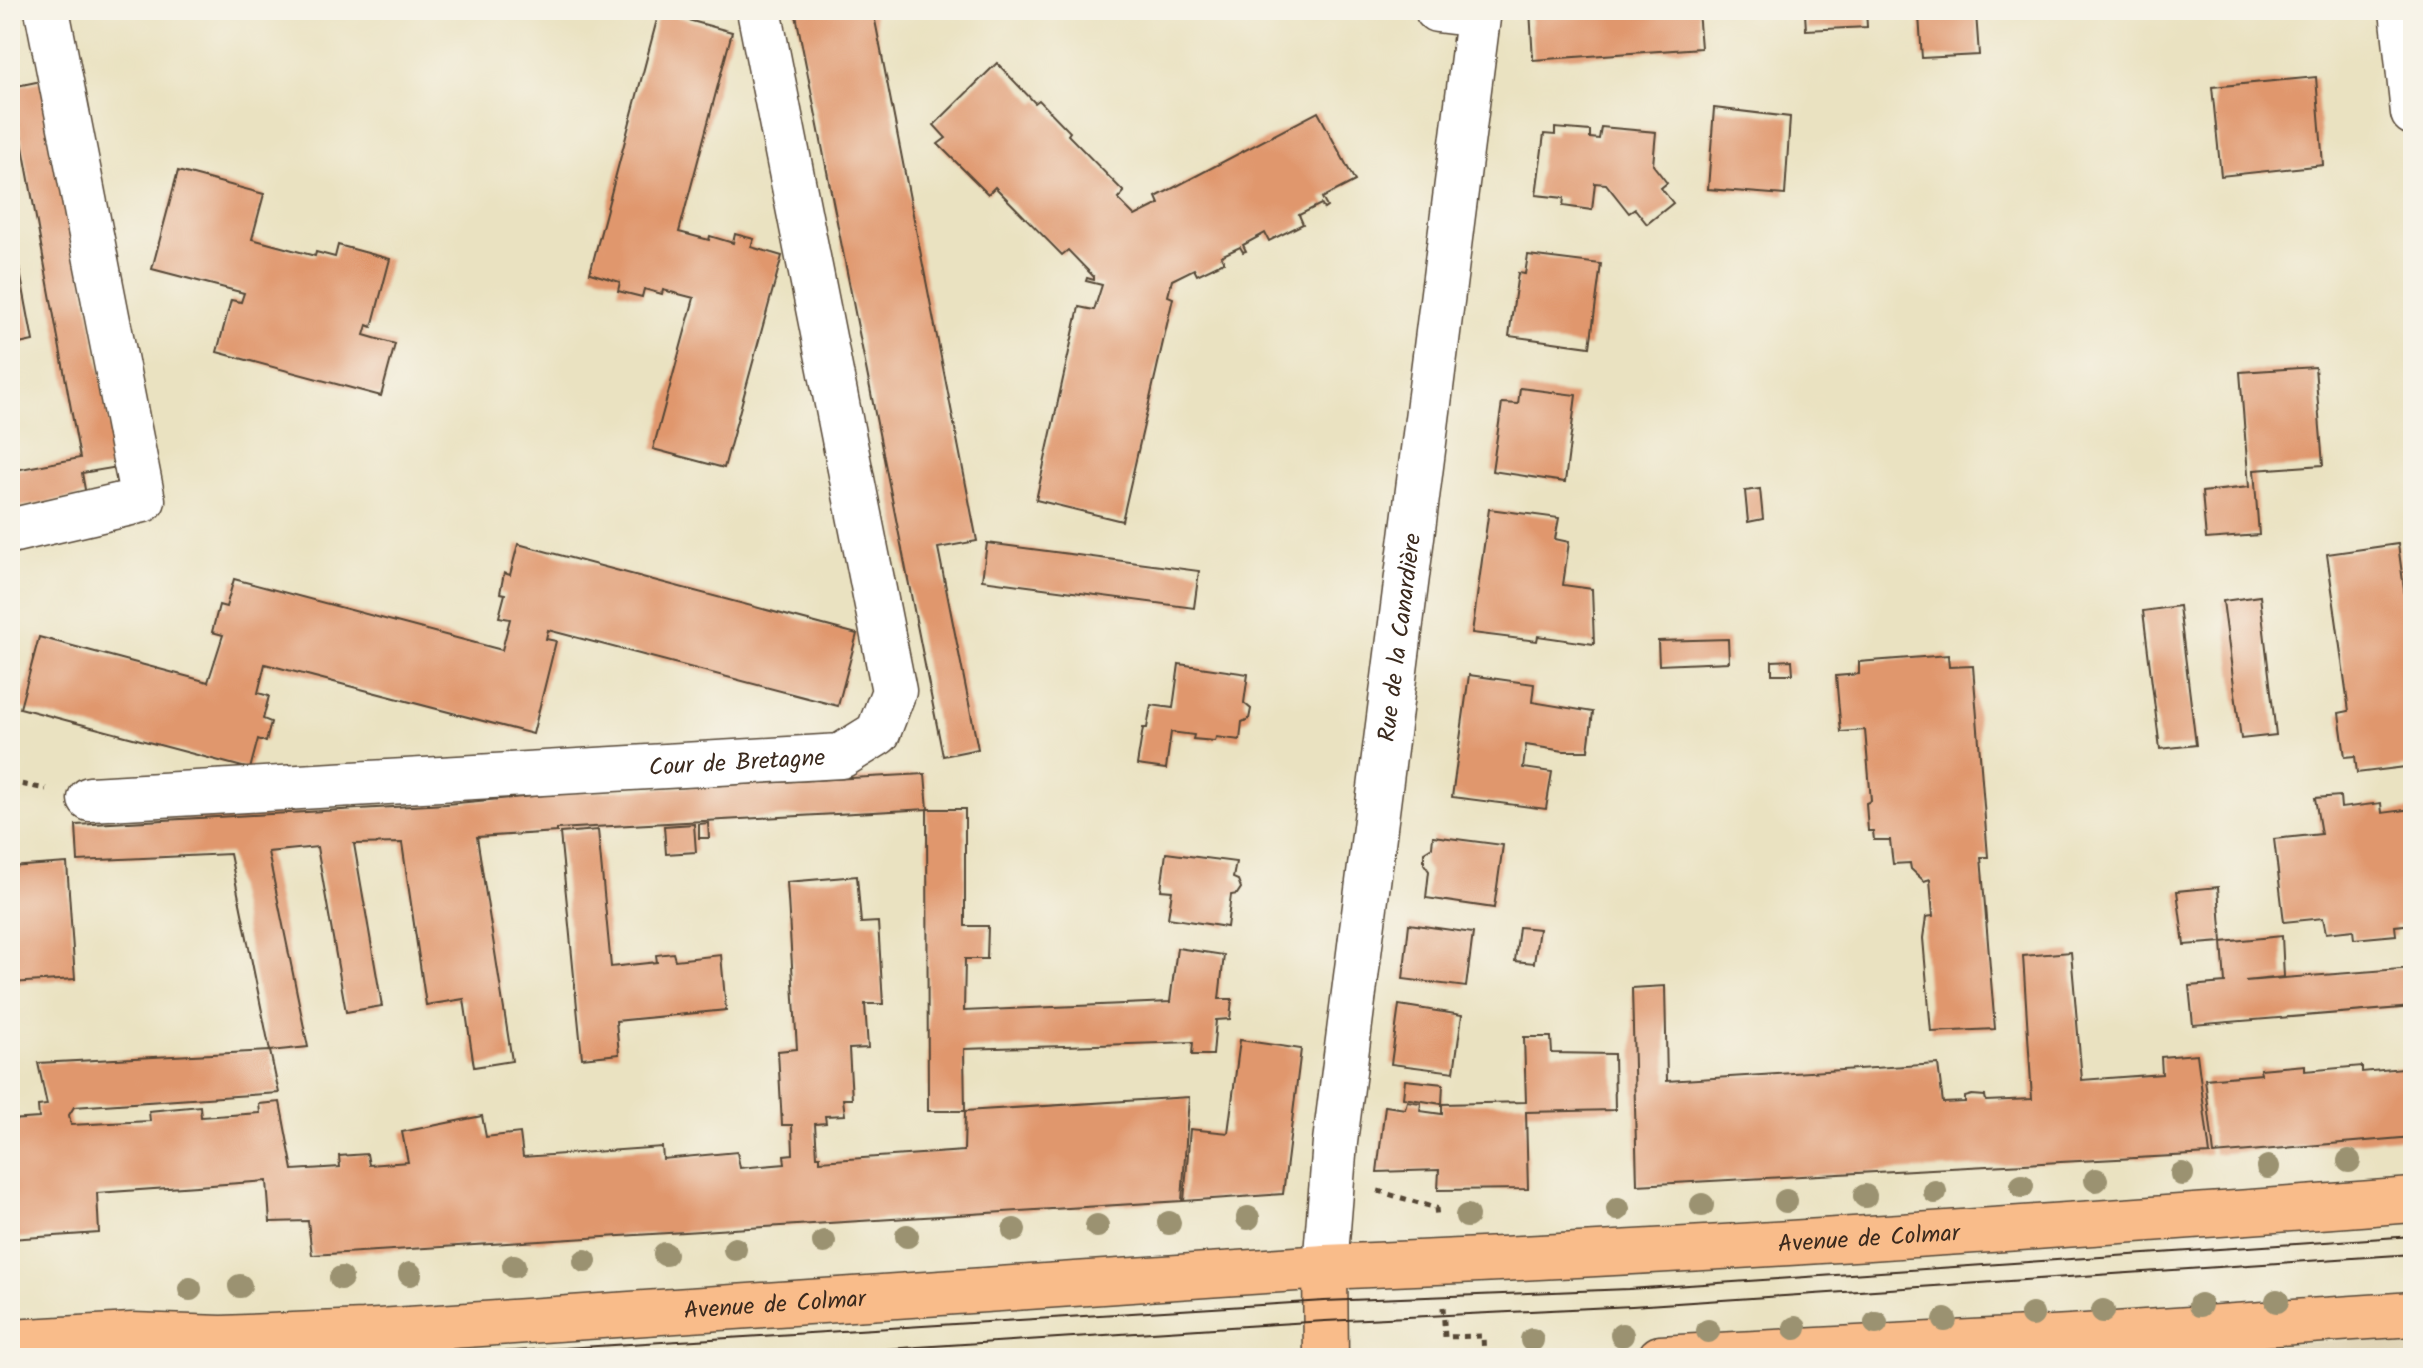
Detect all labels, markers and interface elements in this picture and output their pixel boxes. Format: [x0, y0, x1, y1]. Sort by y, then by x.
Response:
street label: Rue de la Canardière [1368, 531, 1433, 744]
street label: Cour de Bretagne [648, 739, 826, 788]
street label: Avenue de Colmar [1777, 1214, 1963, 1265]
street label: Avenue de Colmar [683, 1280, 869, 1331]

